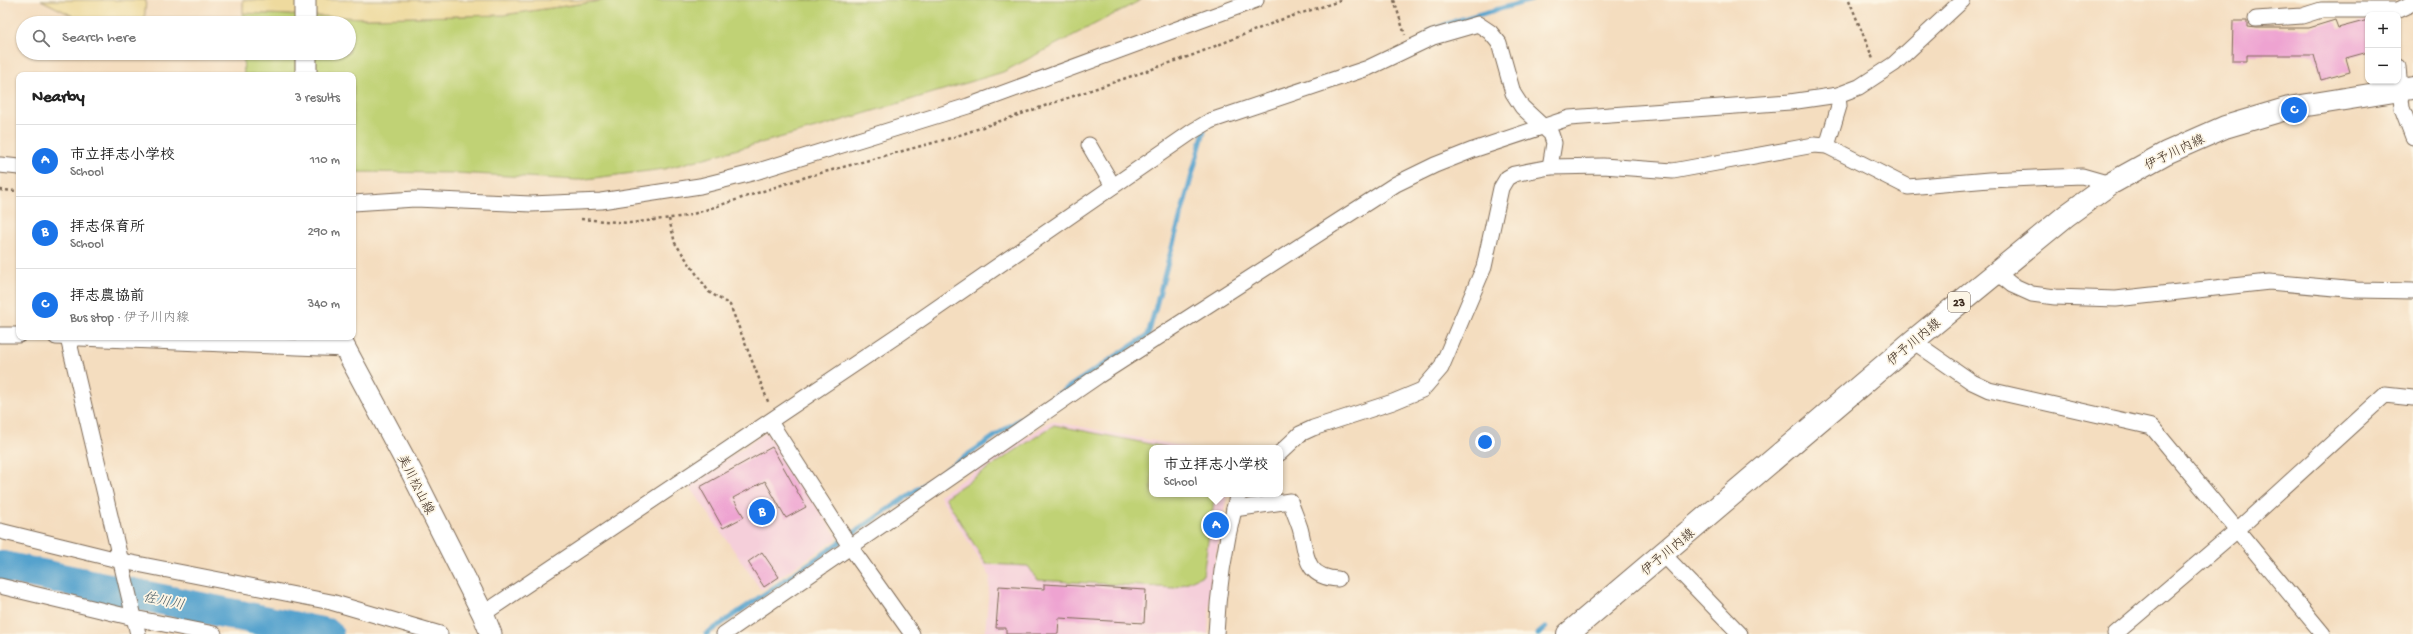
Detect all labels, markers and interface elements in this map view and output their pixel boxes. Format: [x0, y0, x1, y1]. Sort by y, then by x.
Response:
map controls [2365, 12, 2401, 84]
button: + [2365, 12, 2401, 48]
search box [16, 16, 356, 60]
icon: search [30, 27, 52, 49]
text: Search here [62, 29, 136, 47]
button: − [2365, 48, 2401, 84]
text: Nearby [32, 88, 85, 108]
text: 3 results [295, 91, 340, 106]
pin: C [2281, 95, 2307, 125]
street label: 伊予川内線 [2142, 131, 2208, 174]
text: 市立拝志小学校 [70, 147, 175, 165]
text: A [41, 153, 49, 168]
text: 110 m [310, 153, 340, 168]
text: School [70, 165, 104, 180]
text: 拝志保育所 [70, 219, 145, 237]
text: B [42, 225, 48, 240]
text: 290 m [307, 225, 340, 240]
text: School [70, 237, 104, 252]
text: 拝志農協前 [70, 288, 145, 306]
road number: 23 [1948, 292, 1970, 312]
text: C [41, 297, 49, 312]
text: 340 m [307, 297, 340, 312]
text: Bus stop · 伊予川内線 [70, 311, 189, 326]
street label: 伊予川内線 [1884, 315, 1945, 370]
your location [1475, 432, 1495, 452]
popup [1149, 445, 1283, 497]
street label: 美川松山線 [393, 453, 437, 518]
text: 市立拝志小学校 [1163, 457, 1269, 475]
text: School [1163, 475, 1197, 490]
pin: B [749, 497, 775, 527]
pin: A [1203, 510, 1229, 540]
street label: 伊予川内線 [1638, 525, 1699, 580]
water label: 佐川川 [141, 589, 186, 615]

